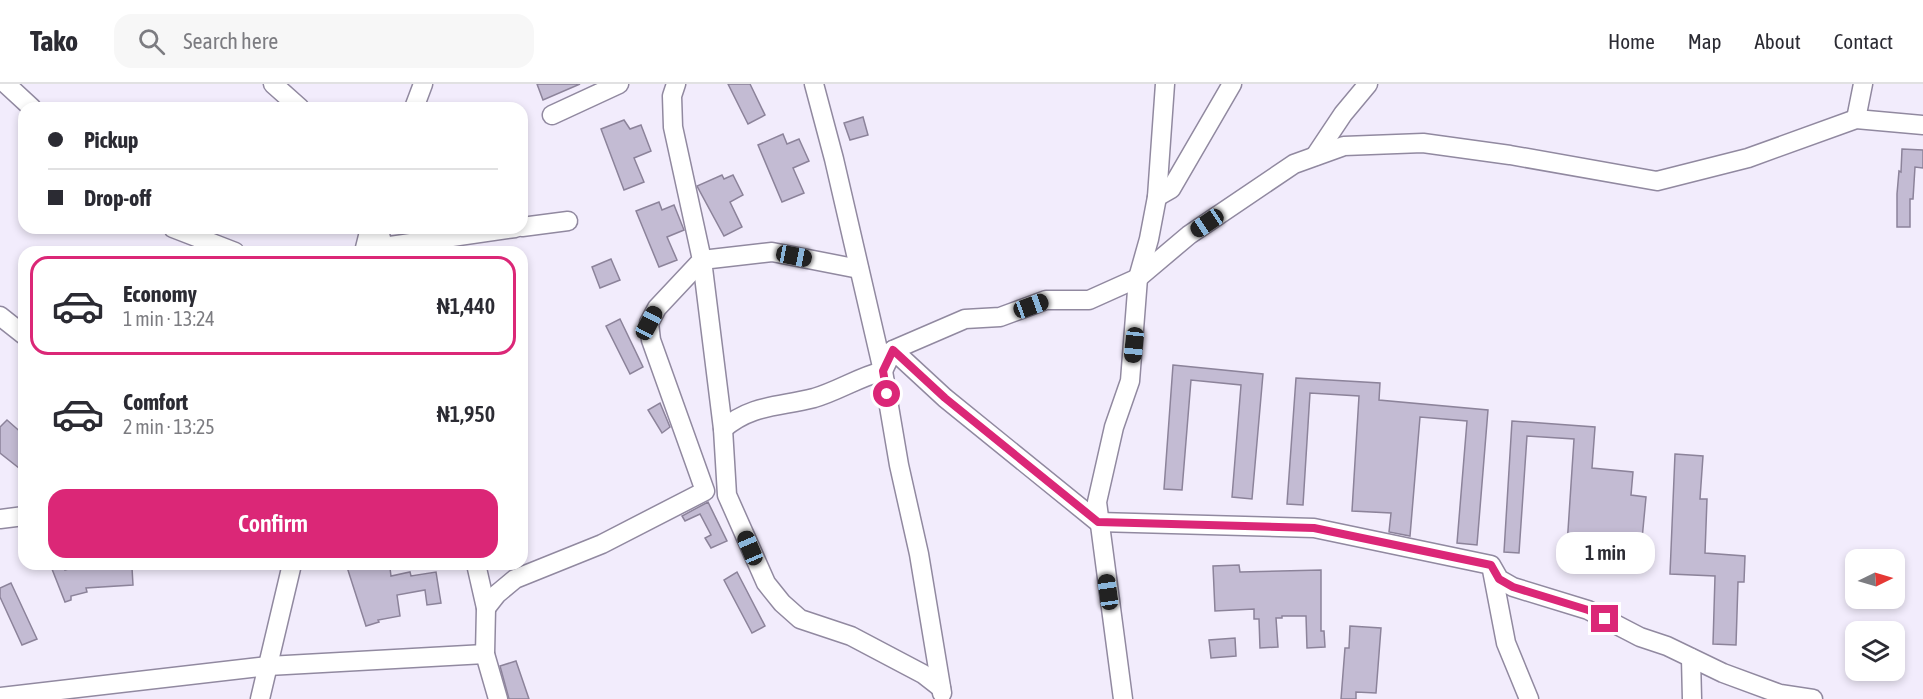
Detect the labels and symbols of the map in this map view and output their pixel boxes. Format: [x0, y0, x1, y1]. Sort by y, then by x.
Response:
car [1187, 205, 1227, 241]
car [775, 244, 813, 268]
car [1011, 291, 1051, 321]
car [633, 303, 665, 343]
car [1123, 326, 1145, 364]
route start [873, 380, 900, 407]
car [735, 528, 765, 568]
callout: 1 min [1556, 532, 1654, 574]
north arrow [1845, 549, 1905, 609]
car [1097, 573, 1119, 611]
route end [1591, 605, 1618, 632]

